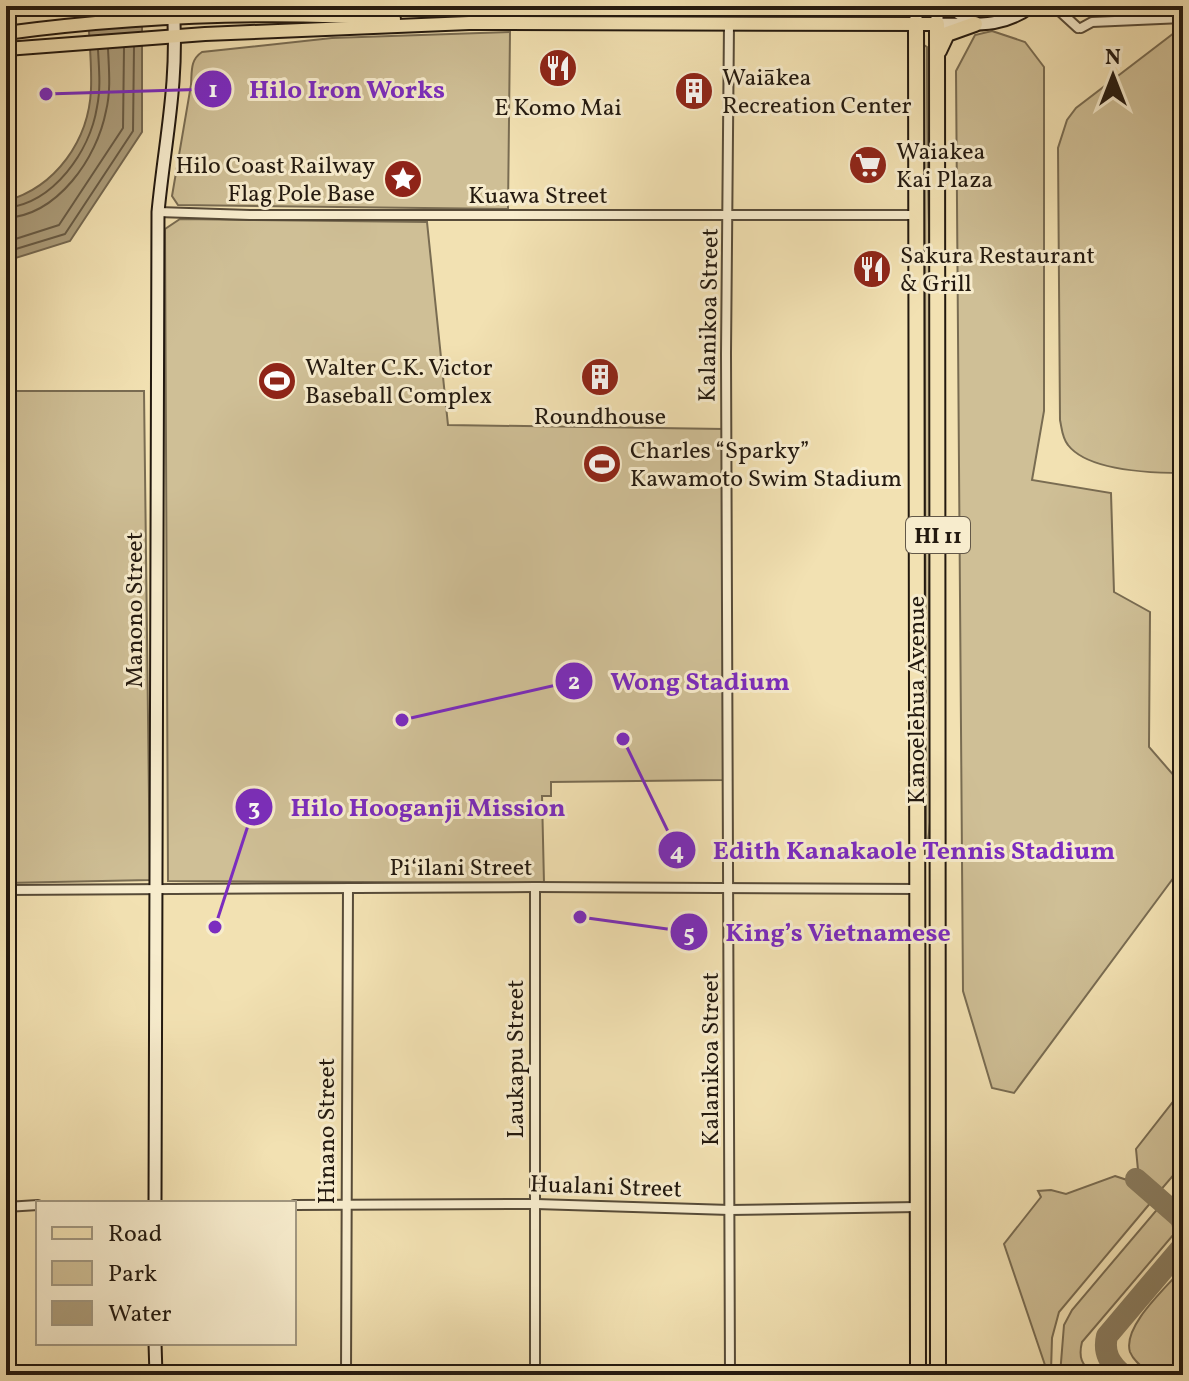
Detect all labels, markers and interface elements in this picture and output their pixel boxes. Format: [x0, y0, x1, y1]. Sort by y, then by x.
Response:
north arrow [1073, 36, 1153, 116]
text: N [1105, 43, 1121, 74]
restaurant icon: E Komo Mai [537, 47, 579, 89]
place label: Waiākea Recreation Center [722, 62, 912, 124]
callout: Hilo Iron Works [193, 64, 461, 114]
building icon: Waiākea Recreation Center [673, 70, 715, 112]
text: Hilo Iron Works [249, 73, 445, 109]
text: 1 [208, 74, 218, 108]
place label: E Komo Mai [494, 92, 622, 126]
place label: Waiakea Kai Plaza [896, 136, 993, 198]
supermarket icon: Waiakea Kai Plaza [847, 144, 889, 186]
place label: Hilo Coast Railway Flag Pole Base [176, 150, 375, 212]
place icon: Hilo Coast Railway Flag Pole Base [382, 158, 424, 200]
street label: Kuawa Street [468, 180, 608, 214]
street label: Kalanikoa Street [691, 228, 729, 402]
place label: Sakura Restaurant & Grill [900, 240, 1095, 302]
restaurant icon: Sakura Restaurant & Grill [851, 248, 893, 290]
place label: Walter C.K. Victor Baseball Complex [305, 352, 493, 414]
building icon: Roundhouse [579, 356, 621, 398]
sports icon: Walter C.K. Victor Baseball Complex [256, 360, 298, 402]
place label: Roundhouse [534, 401, 666, 435]
place label: Charles “Sparky” Kawamoto Swim Stadium [630, 435, 902, 497]
sports icon: Charles “Sparky” Kawamoto Swim Stadium [581, 443, 623, 485]
road number: HI 11 [906, 517, 970, 553]
street label: Manono Street [119, 532, 153, 688]
street label: Kanoelehua Avenue [901, 596, 935, 804]
callout: Wong Stadium [554, 656, 806, 706]
text: Wong Stadium [610, 665, 790, 701]
text: 2 [568, 666, 580, 700]
callout: Hilo Hooganji Mission [234, 782, 581, 832]
text: Hilo Hooganji Mission [290, 791, 566, 827]
text: 3 [248, 792, 260, 826]
callout: Edith Kanakaole Tennis Stadium [657, 825, 1132, 875]
text: Edith Kanakaole Tennis Stadium [713, 834, 1115, 870]
text: 4 [670, 836, 684, 870]
street label: Pi‘ilani Street [389, 852, 533, 886]
callout: King’s Vietnamese [669, 907, 967, 957]
text: King’s Vietnamese [725, 916, 951, 952]
text: 5 [683, 918, 695, 952]
street label: Kalanikoa Street [695, 972, 729, 1146]
street label: Laukapu Street [500, 980, 534, 1138]
street label: Hinano Street [311, 1058, 345, 1204]
street label: Hualani Street [529, 1168, 682, 1208]
legend [36, 1201, 296, 1345]
text: Road [108, 1218, 162, 1252]
text: Park [108, 1258, 157, 1292]
text: Water [108, 1298, 172, 1332]

